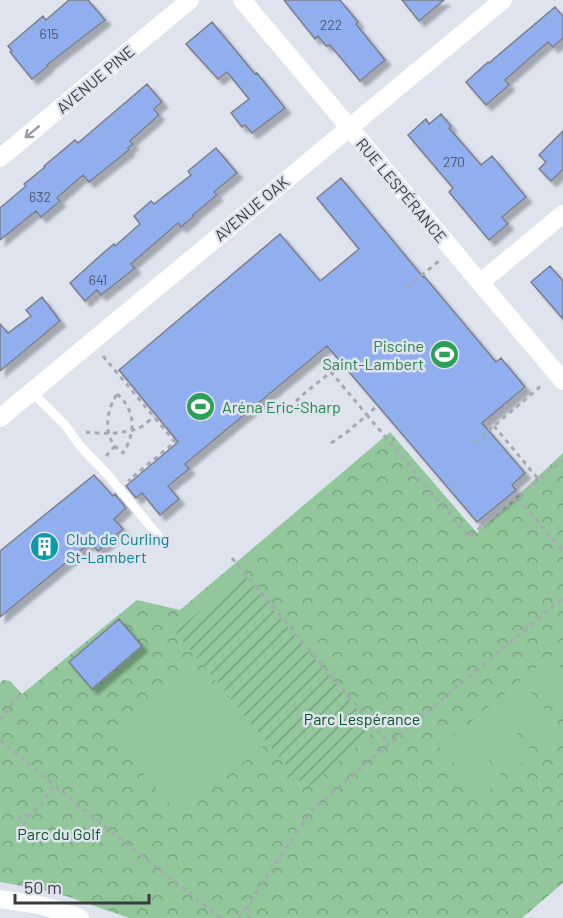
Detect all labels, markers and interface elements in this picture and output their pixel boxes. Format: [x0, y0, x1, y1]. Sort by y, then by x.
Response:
house number: 222 [320, 16, 342, 33]
house number: 615 [39, 25, 59, 42]
street label: AVENUE PINE [52, 41, 138, 117]
one-way arrow [24, 125, 40, 138]
street label: RUE LESPÉRANCE [353, 134, 451, 246]
house number: 270 [443, 153, 465, 170]
street label: AVENUE OAK [210, 171, 292, 245]
house number: 632 [29, 188, 51, 205]
house number: 641 [89, 271, 107, 288]
place label: Piscine Saint-Lambert [322, 336, 424, 373]
sports icon: Piscine Saint-Lambert [429, 338, 461, 370]
sports icon: Aréna Eric-Sharp [185, 390, 217, 422]
place label: Aréna Eric-Sharp [222, 397, 341, 416]
place label: Club de Curling St-Lambert [66, 529, 169, 566]
building icon: Club de Curling St-Lambert [29, 531, 61, 563]
park label: Parc Lespérance [304, 709, 420, 728]
park label: Parc du Golf [17, 824, 101, 843]
scale bar [15, 867, 148, 905]
text: 50 m [24, 876, 62, 898]

